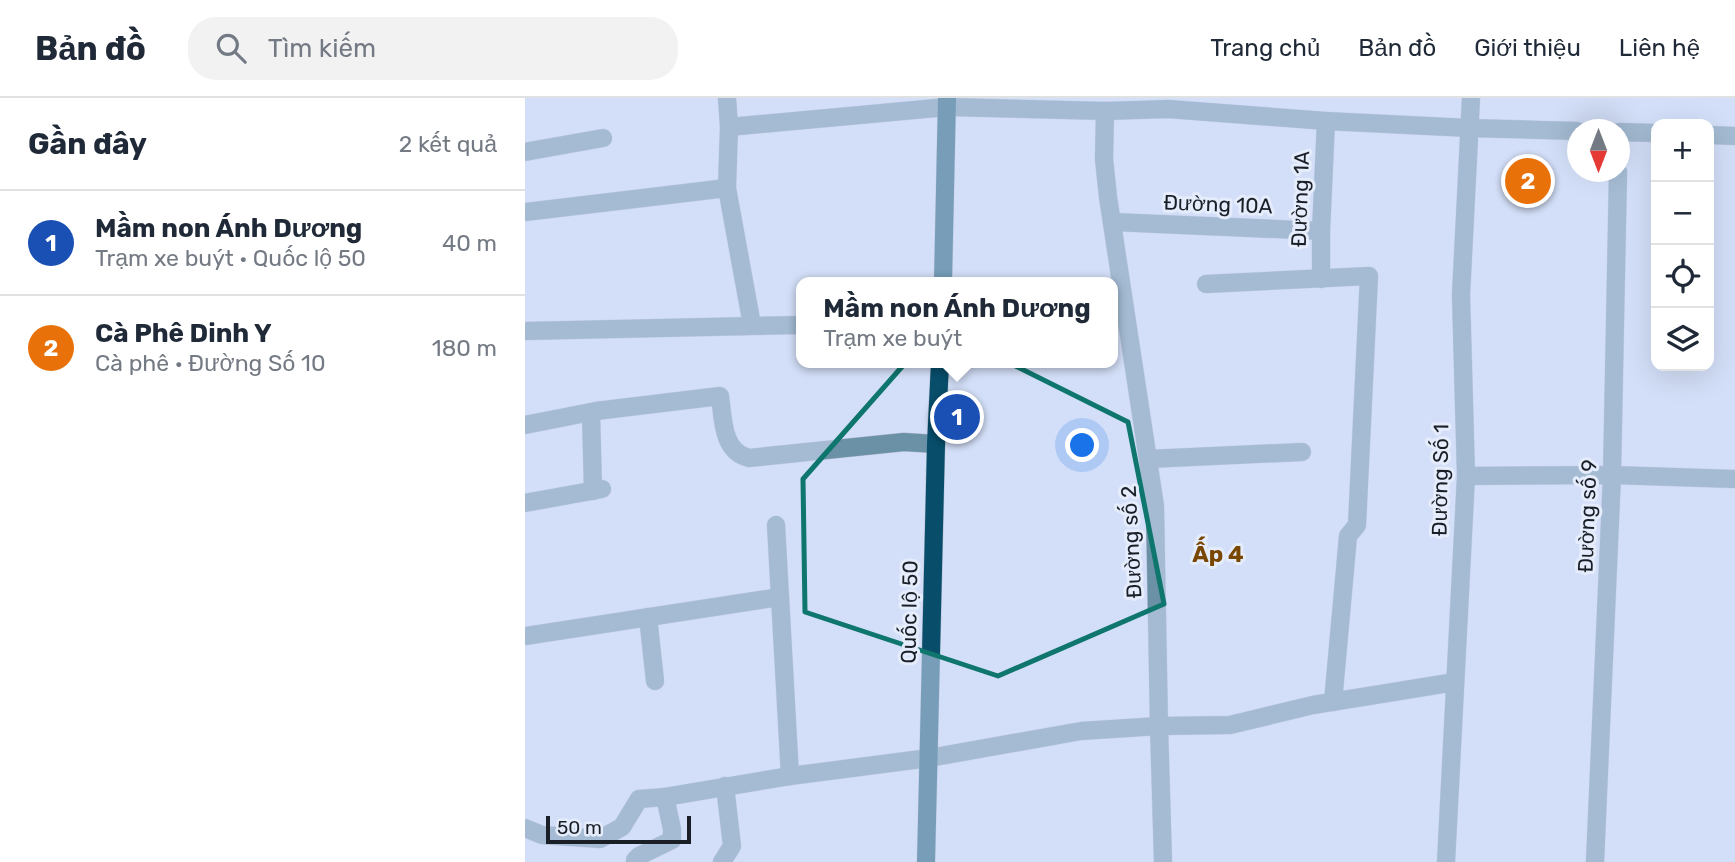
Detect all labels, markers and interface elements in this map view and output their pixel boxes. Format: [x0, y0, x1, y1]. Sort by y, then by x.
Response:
search box [188, 17, 678, 80]
text: Bản đồ [35, 29, 146, 68]
icon: search [212, 29, 250, 67]
text: Tìm kiếm [268, 33, 376, 64]
text: Trang chủ [1210, 34, 1320, 62]
text: Bản đồ [1358, 34, 1436, 62]
text: Giới thiệu [1474, 34, 1581, 62]
text: Liên hệ [1619, 34, 1700, 62]
north arrow [1567, 119, 1630, 182]
map controls [1651, 119, 1714, 371]
button: + [1651, 119, 1714, 182]
text: Gần đây [28, 126, 147, 162]
text: 2 kết quả [399, 130, 497, 158]
street label: Đường 1A [1286, 151, 1314, 247]
pin: 2 [1505, 155, 1551, 207]
button: − [1651, 182, 1714, 245]
street label: Đường 10A [1163, 190, 1273, 218]
text: Mầm non Ánh Dương [95, 213, 362, 244]
text: 1 [45, 229, 57, 257]
text: 40 m [442, 229, 497, 257]
text: Trạm xe buýt · Quốc lộ 50 [95, 244, 366, 272]
button: locate [1651, 245, 1714, 308]
popup [796, 277, 1118, 368]
text: Mầm non Ánh Dương [823, 293, 1091, 324]
button: layers [1651, 308, 1714, 371]
text: Cà Phê Dinh Y [95, 318, 272, 349]
text: Trạm xe buýt [823, 324, 962, 352]
text: 2 [44, 334, 58, 362]
text: 180 m [432, 334, 497, 362]
text: Cà phê · Đường Số 10 [95, 349, 326, 377]
pin: 1 [934, 391, 980, 443]
street label: Đường Số 1 [1427, 424, 1453, 536]
your location [1065, 428, 1099, 462]
street label: Đường số 9 [1573, 459, 1601, 573]
street label: Đường số 2 [1116, 485, 1146, 599]
district label: Ấp 4 [1192, 536, 1244, 568]
street label: Quốc lộ 50 [896, 560, 922, 664]
scale bar [546, 813, 691, 845]
text: 50 m [557, 816, 602, 839]

